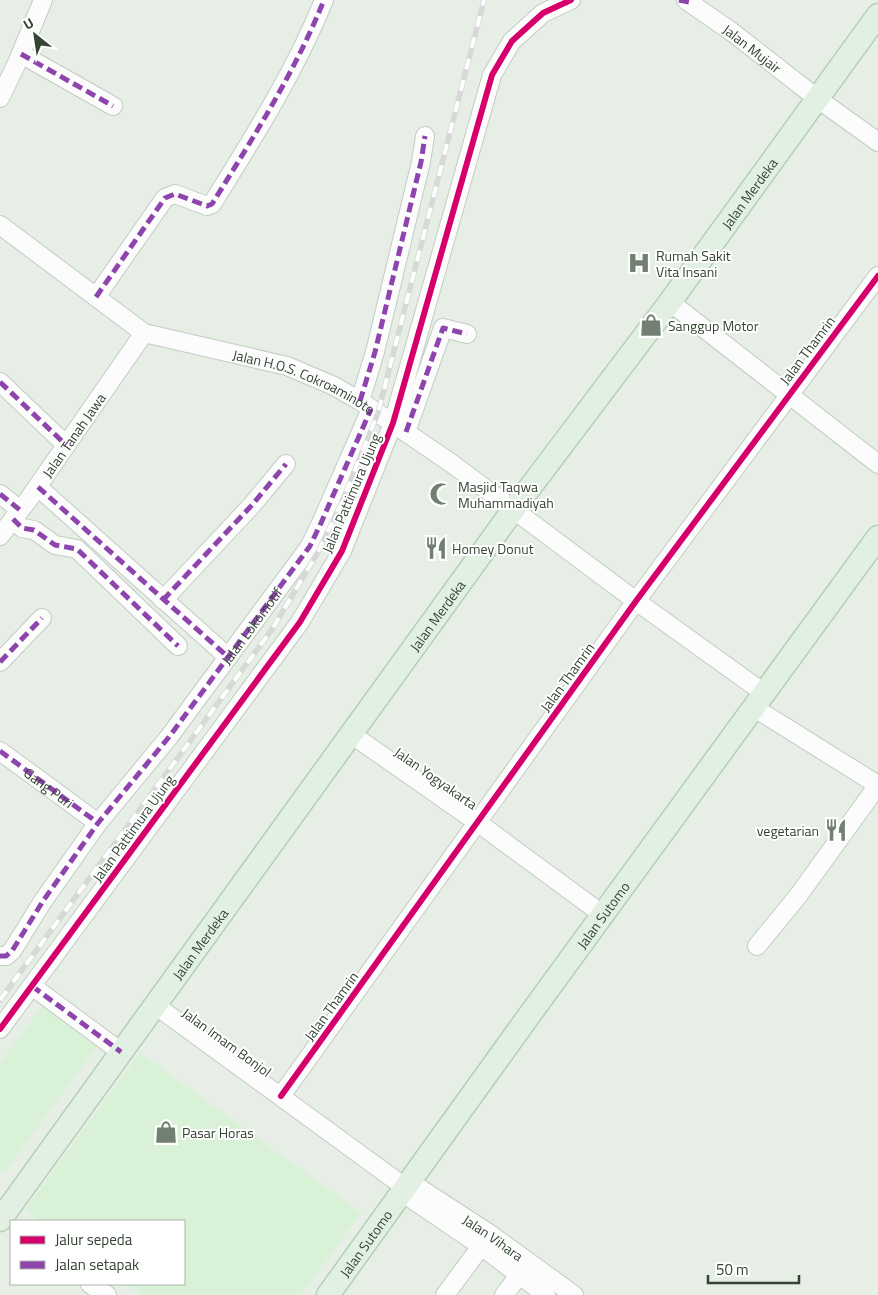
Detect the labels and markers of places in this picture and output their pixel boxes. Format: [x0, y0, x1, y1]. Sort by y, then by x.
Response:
place label: Rumah Sakit Vita Insani [656, 245, 731, 282]
hospital icon: Rumah Sakit Vita Insani [626, 250, 652, 276]
shop icon: Sanggup Motor [638, 312, 664, 338]
place label: Sanggup Motor [668, 315, 759, 336]
place label: Masjid Taqwa Muhammadiyah [458, 476, 554, 513]
mosque icon: Masjid Taqwa Muhammadiyah [428, 481, 454, 507]
restaurant icon: Homey Donut [423, 535, 449, 561]
place label: Homey Donut [452, 538, 534, 559]
restaurant icon: vegetarian [823, 817, 849, 843]
place label: vegetarian [757, 820, 819, 841]
shop icon: Pasar Horas [153, 1119, 179, 1145]
place label: Pasar Horas [182, 1122, 254, 1143]

